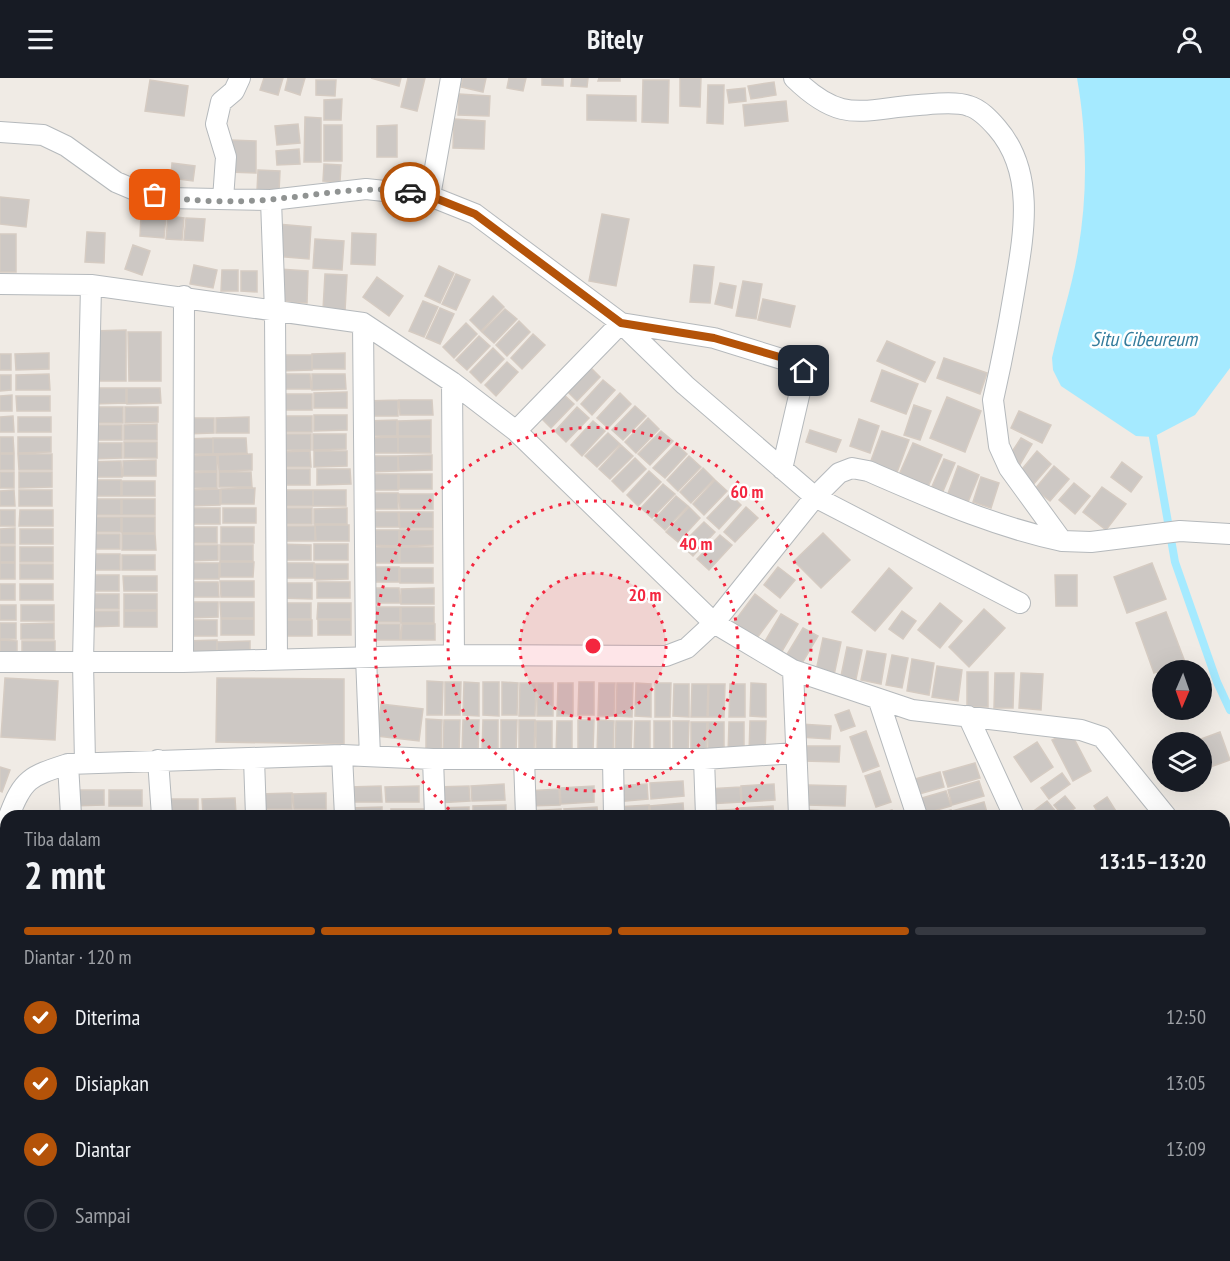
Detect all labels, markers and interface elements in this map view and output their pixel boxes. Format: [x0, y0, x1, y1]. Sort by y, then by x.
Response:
text: Bitely [587, 22, 643, 56]
icon: menu [24, 23, 57, 56]
icon: person [1173, 23, 1206, 56]
courier [380, 162, 440, 222]
pin [129, 169, 180, 220]
icon: car [394, 176, 427, 209]
icon: bag [138, 178, 171, 211]
water label: Situ Cibeureum [1091, 326, 1198, 352]
pin [778, 345, 829, 396]
icon: home [787, 354, 820, 387]
text: 60 m [731, 480, 763, 503]
text: 40 m [680, 532, 712, 555]
text: 20 m [629, 583, 661, 606]
centre of rings [583, 636, 603, 656]
north arrow [1152, 660, 1212, 720]
map controls [1152, 660, 1212, 792]
button: layers [1152, 732, 1212, 792]
text: Tiba dalam [24, 826, 101, 852]
text: 13:15–13:20 [1099, 847, 1206, 875]
text: 2 mnt [24, 849, 105, 900]
text: Diantar · 120 m [24, 944, 132, 970]
icon: check [24, 1001, 57, 1034]
text: Diterima [75, 1003, 140, 1031]
text: 12:50 [1166, 1004, 1206, 1030]
icon: check [24, 1067, 57, 1100]
text: Disiapkan [75, 1069, 149, 1097]
text: 13:05 [1166, 1070, 1206, 1096]
icon: check [24, 1133, 57, 1166]
text: Diantar [75, 1135, 131, 1163]
text: 13:09 [1166, 1136, 1206, 1162]
text: Sampai [75, 1201, 131, 1229]

